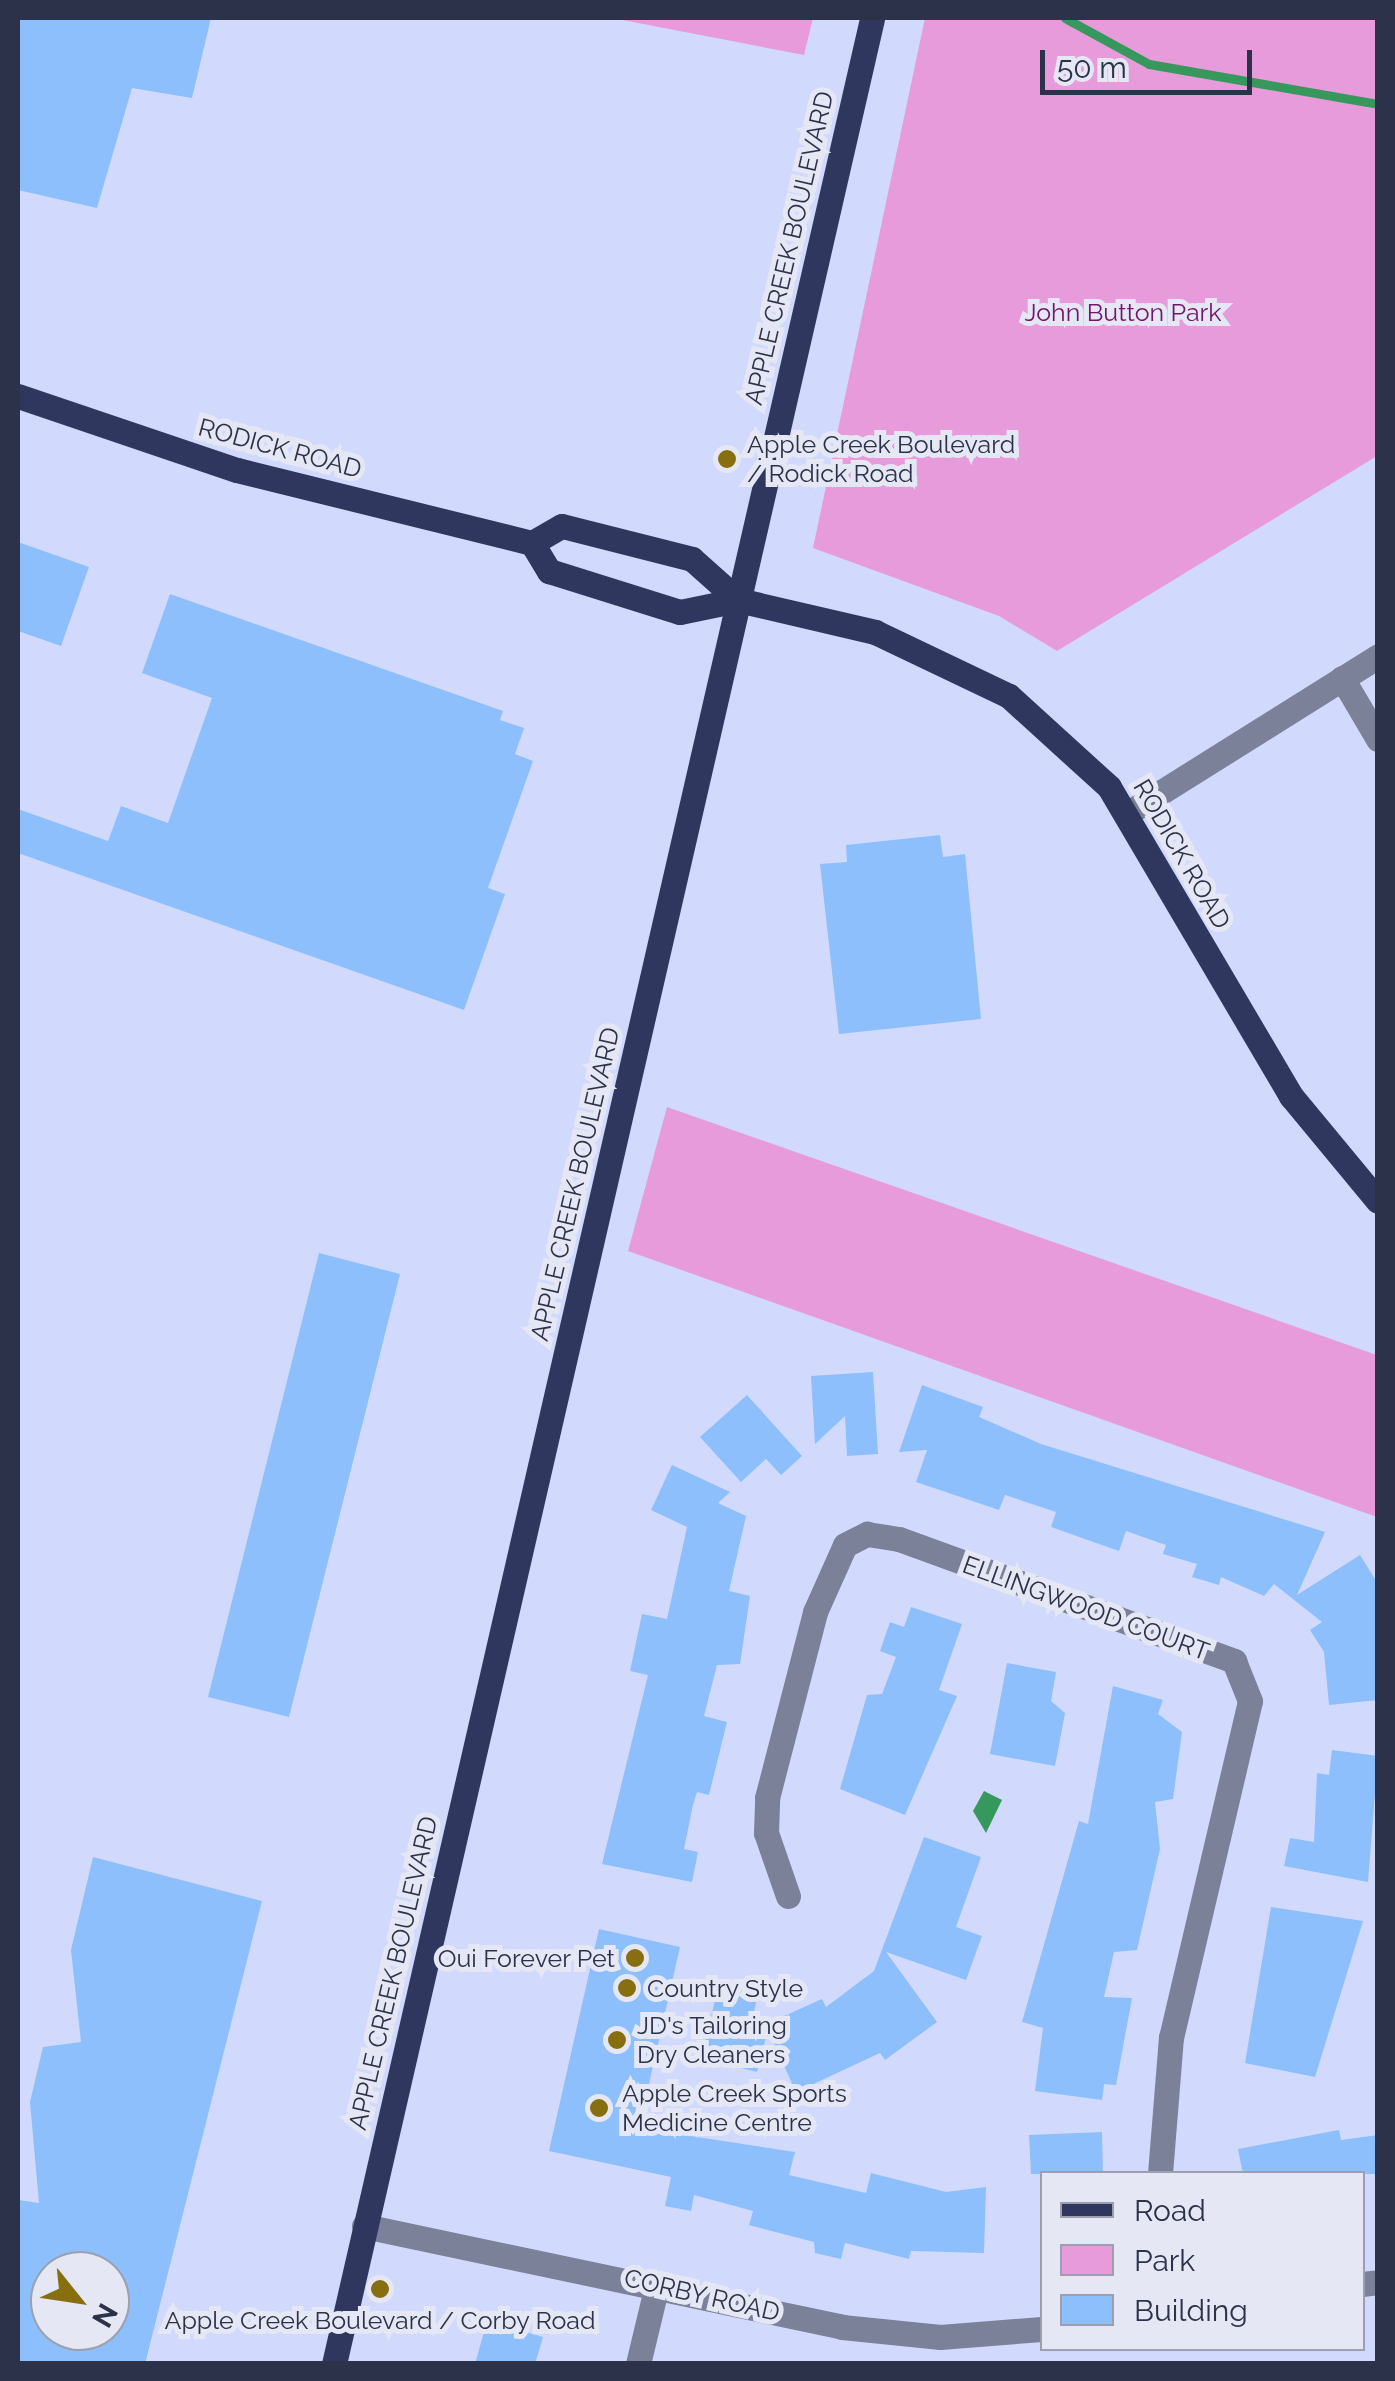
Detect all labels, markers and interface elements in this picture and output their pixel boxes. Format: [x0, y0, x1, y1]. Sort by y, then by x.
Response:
scale bar [1045, 30, 1258, 92]
text: 50 m [1057, 50, 1127, 85]
street label: APPLE CREEK BOULEVARD [738, 88, 840, 408]
park label: John Button Park [1024, 297, 1222, 327]
street label: RODICK ROAD [195, 412, 365, 484]
place label: Apple Creek Boulevard / Rodick Road [747, 430, 1015, 489]
marker: Apple Creek Boulevard / Rodick Road [716, 448, 738, 470]
street label: RODICK ROAD [1127, 774, 1237, 934]
street label: APPLE CREEK BOULEVARD [524, 1024, 626, 1344]
street label: ELLINGWOOD COURT [958, 1549, 1214, 1667]
street label: APPLE CREEK BOULEVARD [342, 1813, 444, 2133]
place label: Oui Forever Pet [437, 1943, 615, 1973]
marker: Oui Forever Pet [624, 1947, 646, 1969]
place label: Country Style [647, 1973, 804, 2003]
marker: Country Style [616, 1977, 638, 1999]
place label: JD's Tailoring Dry Cleaners [637, 2011, 788, 2070]
marker: JD's Tailoring Dry Cleaners [606, 2029, 628, 2051]
place label: Apple Creek Sports Medicine Centre [622, 2079, 847, 2138]
marker: Apple Creek Sports Medicine Centre [586, 2095, 612, 2121]
legend [1040, 2171, 1365, 2351]
text: Road [1134, 2193, 1206, 2228]
text: Park [1134, 2243, 1195, 2278]
north arrow [30, 2251, 130, 2351]
street label: CORBY ROAD [621, 2262, 783, 2328]
marker: Apple Creek Boulevard / Corby Road [369, 2278, 391, 2300]
text: Building [1134, 2293, 1248, 2328]
text: N [85, 2298, 124, 2333]
place label: Apple Creek Boulevard / Corby Road [164, 2305, 596, 2335]

